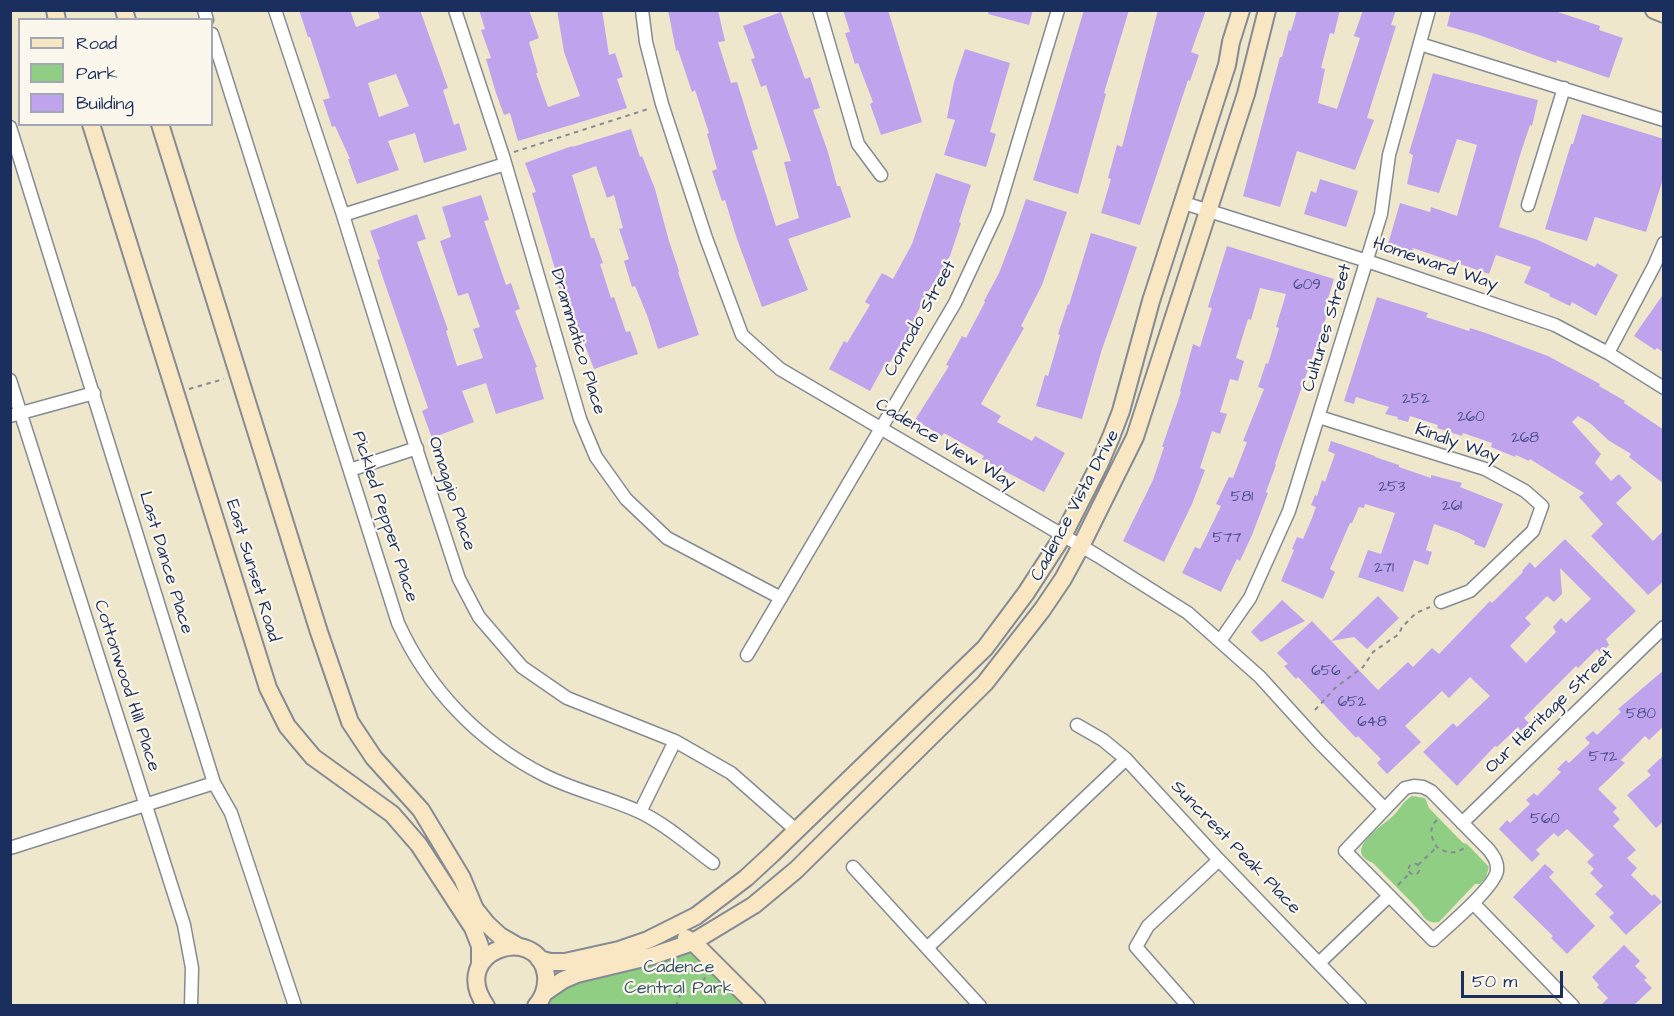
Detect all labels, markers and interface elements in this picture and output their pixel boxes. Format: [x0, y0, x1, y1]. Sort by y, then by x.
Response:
legend [18, 18, 213, 126]
text: Road [76, 31, 117, 56]
text: Park [76, 61, 118, 86]
text: Building [76, 91, 134, 116]
street label: Homeward Way [1370, 233, 1500, 297]
street label: Comodo Street [880, 257, 962, 381]
street label: Cultures Street [1298, 261, 1358, 395]
street label: Drammatico Place [545, 267, 609, 417]
house number: 609 [1293, 277, 1321, 295]
house number: 252 [1402, 391, 1430, 409]
street label: Cadence View Way [871, 395, 1019, 495]
house number: 260 [1457, 409, 1485, 427]
street label: Kindly Way [1412, 420, 1502, 468]
street label: Cadence Vista Drive [1027, 427, 1125, 585]
street label: Pickled Pepper Place [346, 429, 422, 605]
house number: 268 [1511, 430, 1539, 448]
street label: Omaggio Place [422, 434, 480, 554]
house number: 253 [1379, 479, 1405, 497]
street label: Last Dance Place [133, 489, 197, 637]
house number: 581 [1231, 489, 1253, 507]
street label: East Sunset Road [220, 497, 284, 645]
house number: 261 [1442, 498, 1462, 516]
house number: 577 [1212, 530, 1242, 548]
house number: 271 [1374, 560, 1394, 578]
street label: Cottonwood Hill Place [88, 598, 164, 774]
street label: Our Heritage Street [1481, 645, 1619, 779]
house number: 656 [1311, 663, 1341, 681]
house number: 652 [1338, 694, 1366, 712]
house number: 580 [1626, 706, 1656, 724]
house number: 648 [1357, 714, 1387, 732]
house number: 572 [1589, 749, 1617, 767]
street label: Suncrest Peak Place [1166, 777, 1304, 919]
house number: 560 [1530, 811, 1560, 829]
park label: Cadence Central Park [624, 957, 734, 1000]
scale bar [1464, 959, 1566, 997]
text: 50 m [1472, 969, 1517, 994]

